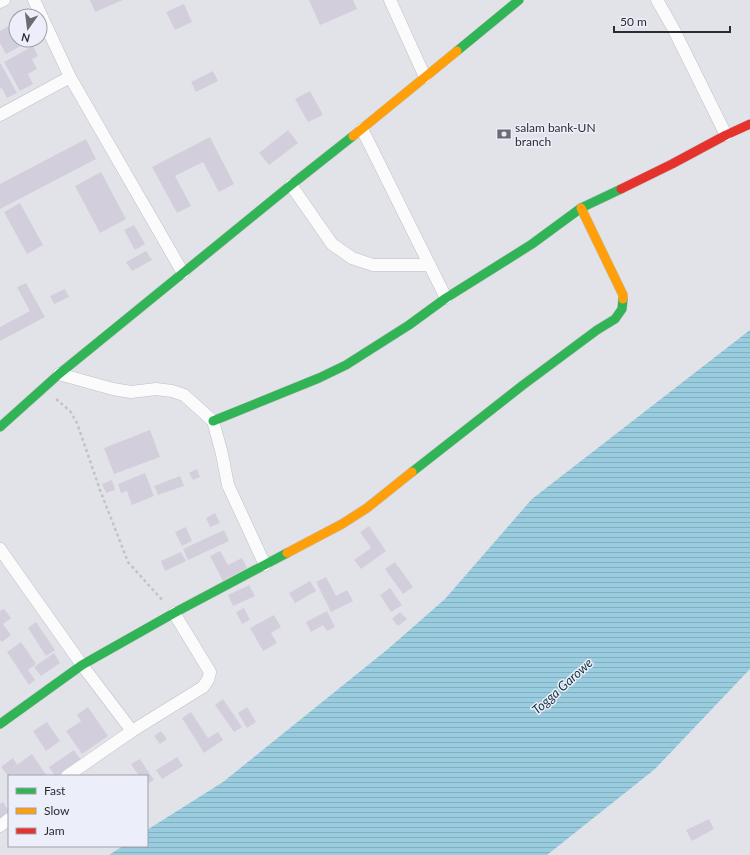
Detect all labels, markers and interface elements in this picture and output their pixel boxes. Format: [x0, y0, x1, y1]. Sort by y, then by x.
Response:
north arrow [8, 8, 48, 48]
scale bar [614, 8, 730, 34]
text: 50 m [620, 14, 647, 29]
text: N [20, 31, 31, 46]
place label: salam bank-UN branch [515, 120, 596, 149]
bank icon: salam bank-UN branch [496, 126, 512, 142]
water label: Togga Garowe [528, 655, 596, 717]
legend [8, 775, 148, 847]
text: Fast [44, 783, 66, 798]
text: Slow [44, 803, 70, 818]
text: Jam [44, 823, 65, 838]

